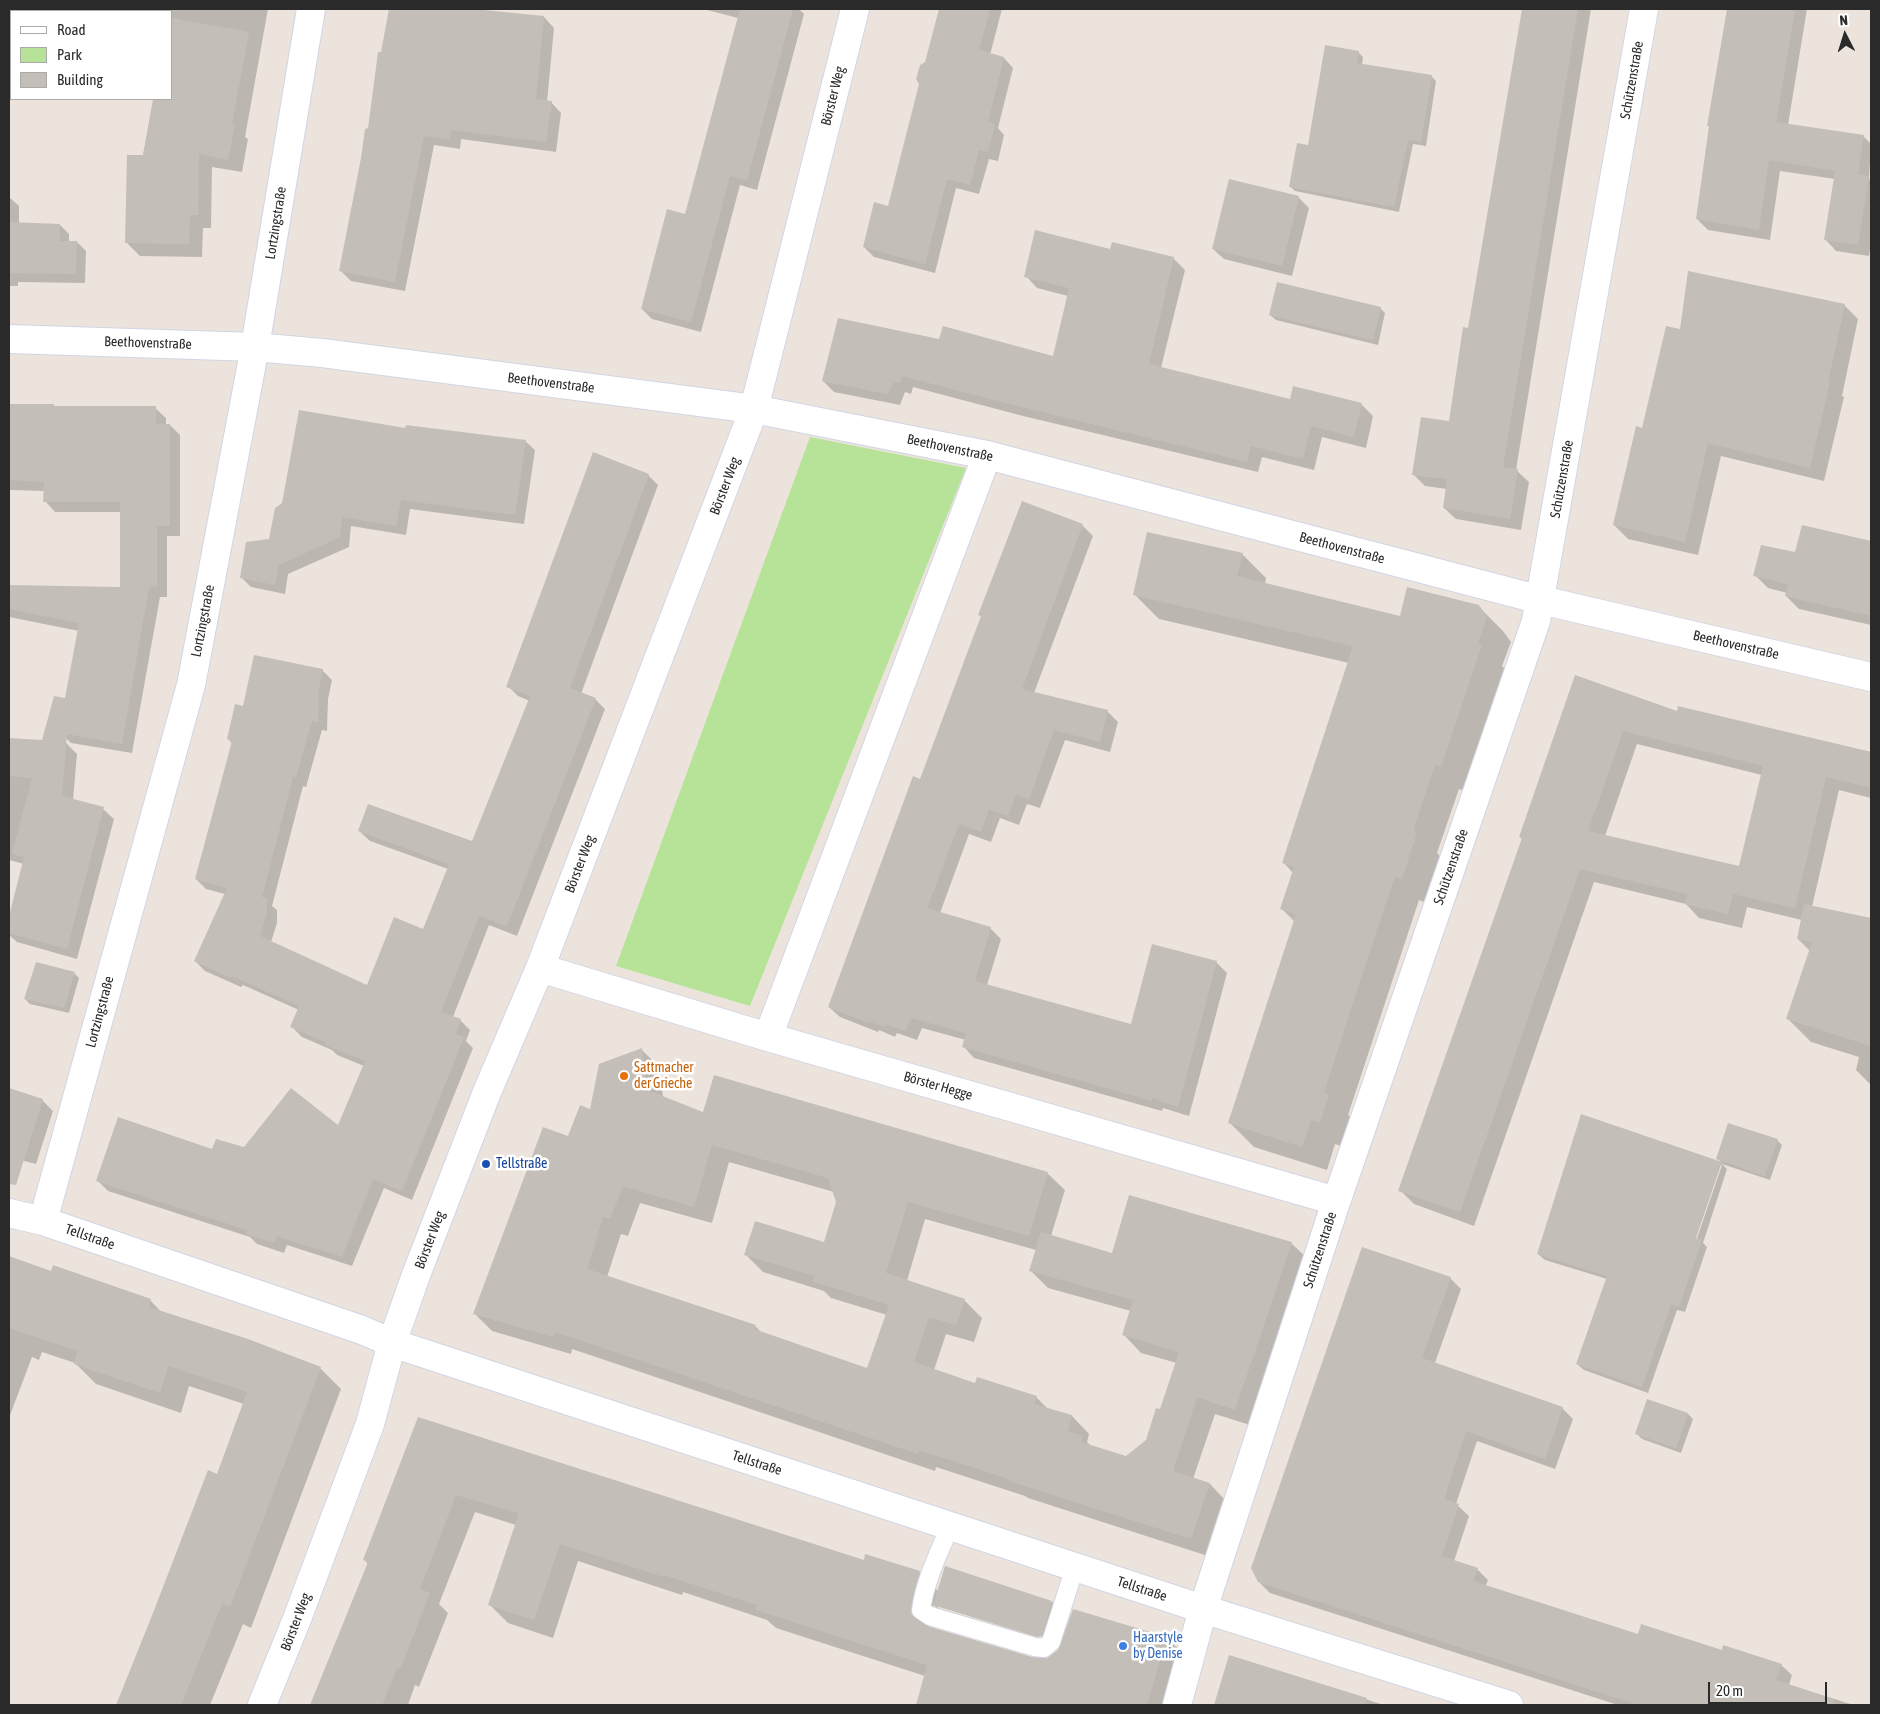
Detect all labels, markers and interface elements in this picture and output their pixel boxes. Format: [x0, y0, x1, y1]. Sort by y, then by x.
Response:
legend [10, 10, 172, 100]
north arrow [1820, 10, 1870, 60]
text: N [1839, 12, 1848, 28]
text: Road [57, 21, 86, 38]
street label: Schützenstraße [1617, 40, 1647, 120]
text: Park [57, 46, 82, 63]
street label: Börster Weg [818, 65, 848, 127]
text: Building [57, 71, 103, 88]
street label: Lortzingstraße [262, 185, 290, 261]
street label: Beethovenstraße [104, 333, 192, 353]
street label: Beethovenstraße [507, 369, 595, 397]
street label: Beethovenstraße [905, 431, 995, 465]
street label: Schützenstraße [1547, 439, 1577, 519]
street label: Börster Weg [706, 455, 744, 517]
street label: Beethovenstraße [1298, 529, 1386, 567]
street label: Lortzingstraße [188, 583, 218, 659]
street label: Beethovenstraße [1691, 627, 1781, 663]
street label: Schützenstraße [1430, 827, 1472, 907]
street label: Börster Weg [561, 833, 599, 895]
street label: Lortzingstraße [82, 974, 118, 1050]
place label: Sattmacher der Grieche [634, 1060, 693, 1092]
street label: Börster Hegge [902, 1068, 974, 1104]
marker: Sattmacher der Grieche [618, 1070, 630, 1082]
place label: Tellstraße [496, 1156, 547, 1172]
marker: Tellstraße [480, 1158, 492, 1170]
street label: Börster Weg [411, 1209, 449, 1271]
street label: Schützenstraße [1300, 1210, 1340, 1290]
street label: Tellstraße [63, 1221, 117, 1253]
street label: Tellstraße [730, 1447, 784, 1479]
street label: Tellstraße [1115, 1573, 1169, 1605]
street label: Börster Weg [277, 1591, 315, 1653]
place label: Haarstyle by Denise [1133, 1630, 1183, 1662]
marker: Haarstyle by Denise [1117, 1640, 1129, 1652]
scale bar [1710, 1672, 1829, 1704]
text: 20 m [1716, 1682, 1743, 1699]

